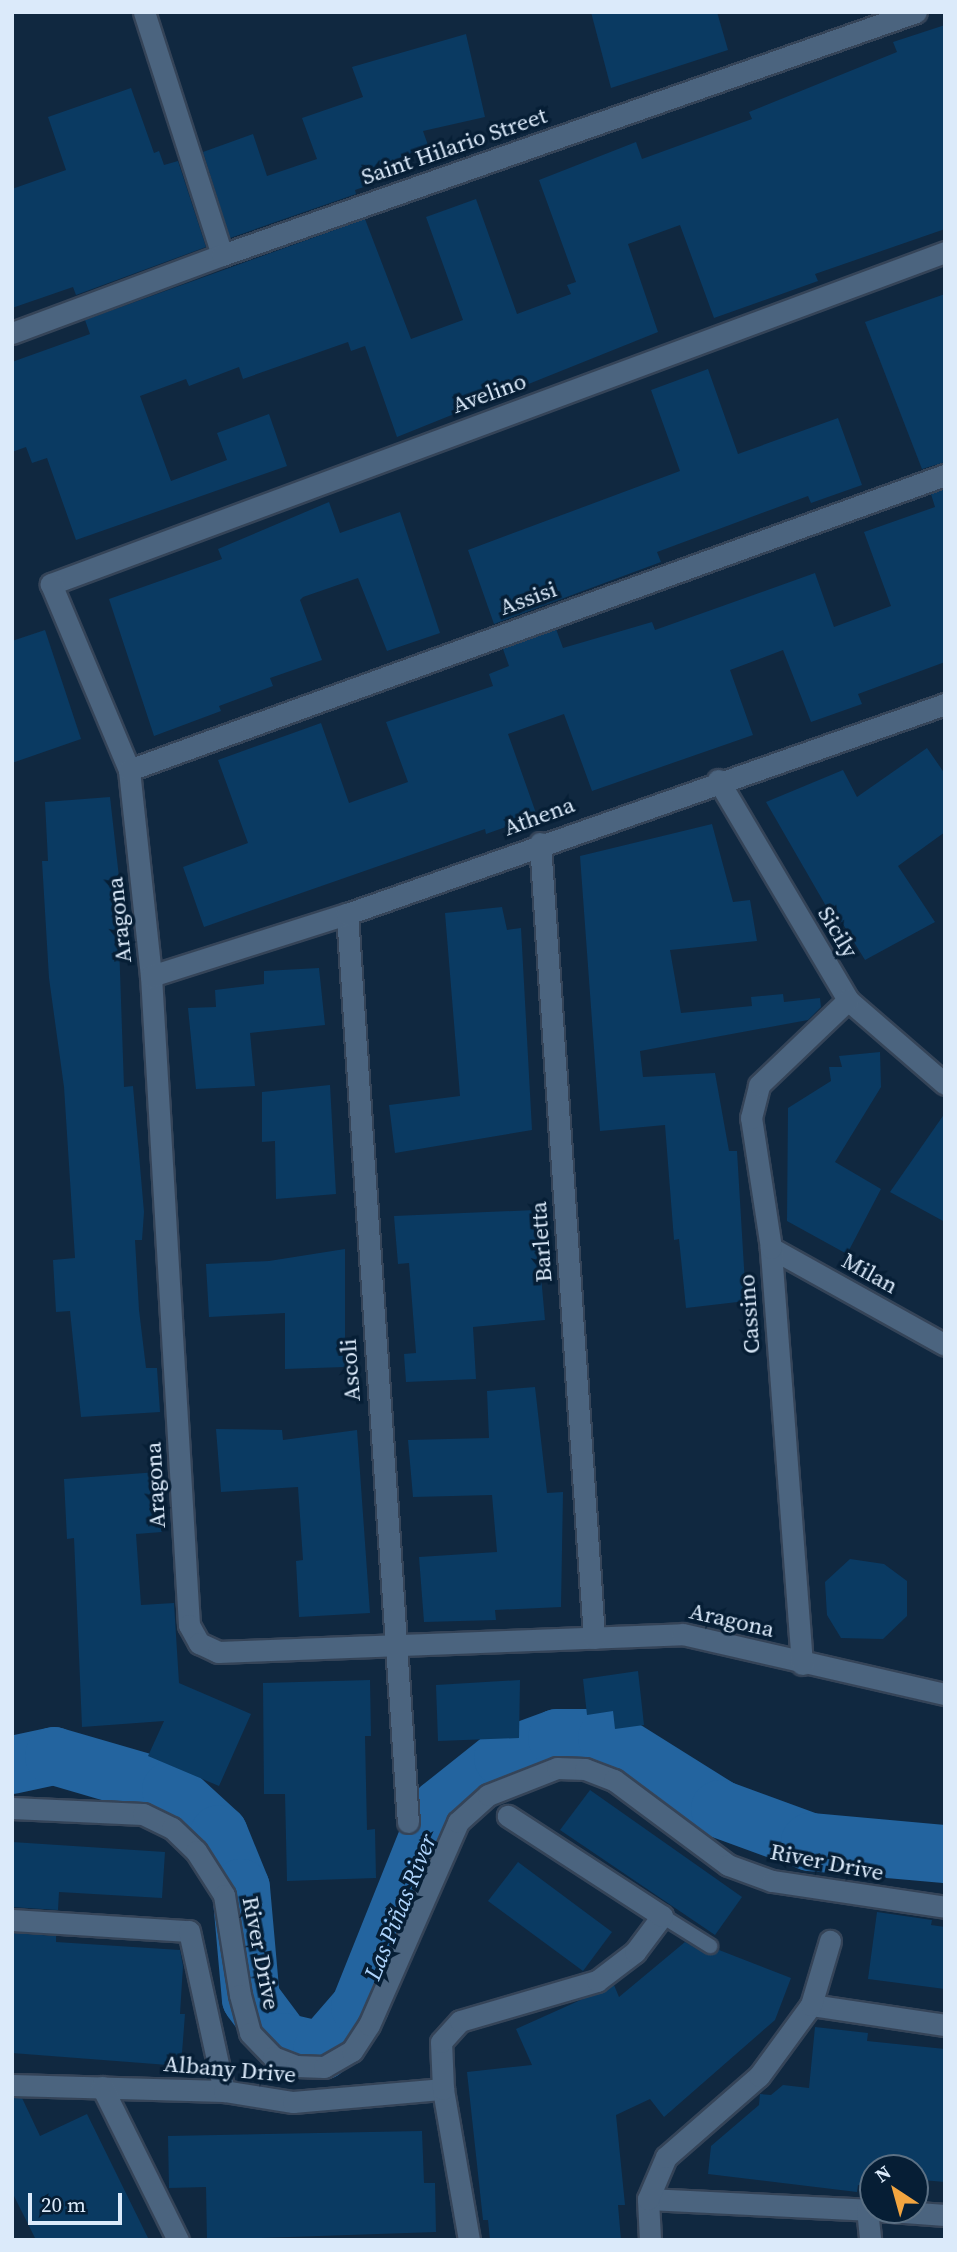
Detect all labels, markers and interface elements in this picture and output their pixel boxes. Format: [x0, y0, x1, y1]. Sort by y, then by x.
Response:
street label: Saint Hilario Street [358, 101, 550, 191]
street label: Avelino [448, 367, 530, 419]
street label: Assisi [496, 575, 560, 621]
street label: Athena [500, 790, 578, 842]
street label: Aragona [101, 876, 137, 964]
street label: Sicily [812, 901, 864, 963]
street label: Barletta [524, 1201, 558, 1283]
street label: Milan [837, 1246, 903, 1300]
street label: Cassino [732, 1273, 766, 1355]
street label: Ascoli [334, 1338, 366, 1402]
street label: Aragona [139, 1441, 171, 1529]
street label: Aragona [687, 1597, 777, 1643]
water label: Las Piñas River [358, 1830, 442, 1984]
street label: River Drive [768, 1837, 886, 1887]
street label: River Drive [236, 1894, 286, 2012]
street label: Albany Drive [163, 2049, 297, 2089]
north arrow [859, 2154, 929, 2224]
text: N [870, 2159, 896, 2188]
scale bar [32, 2178, 126, 2222]
text: 20 m [41, 2190, 86, 2219]

